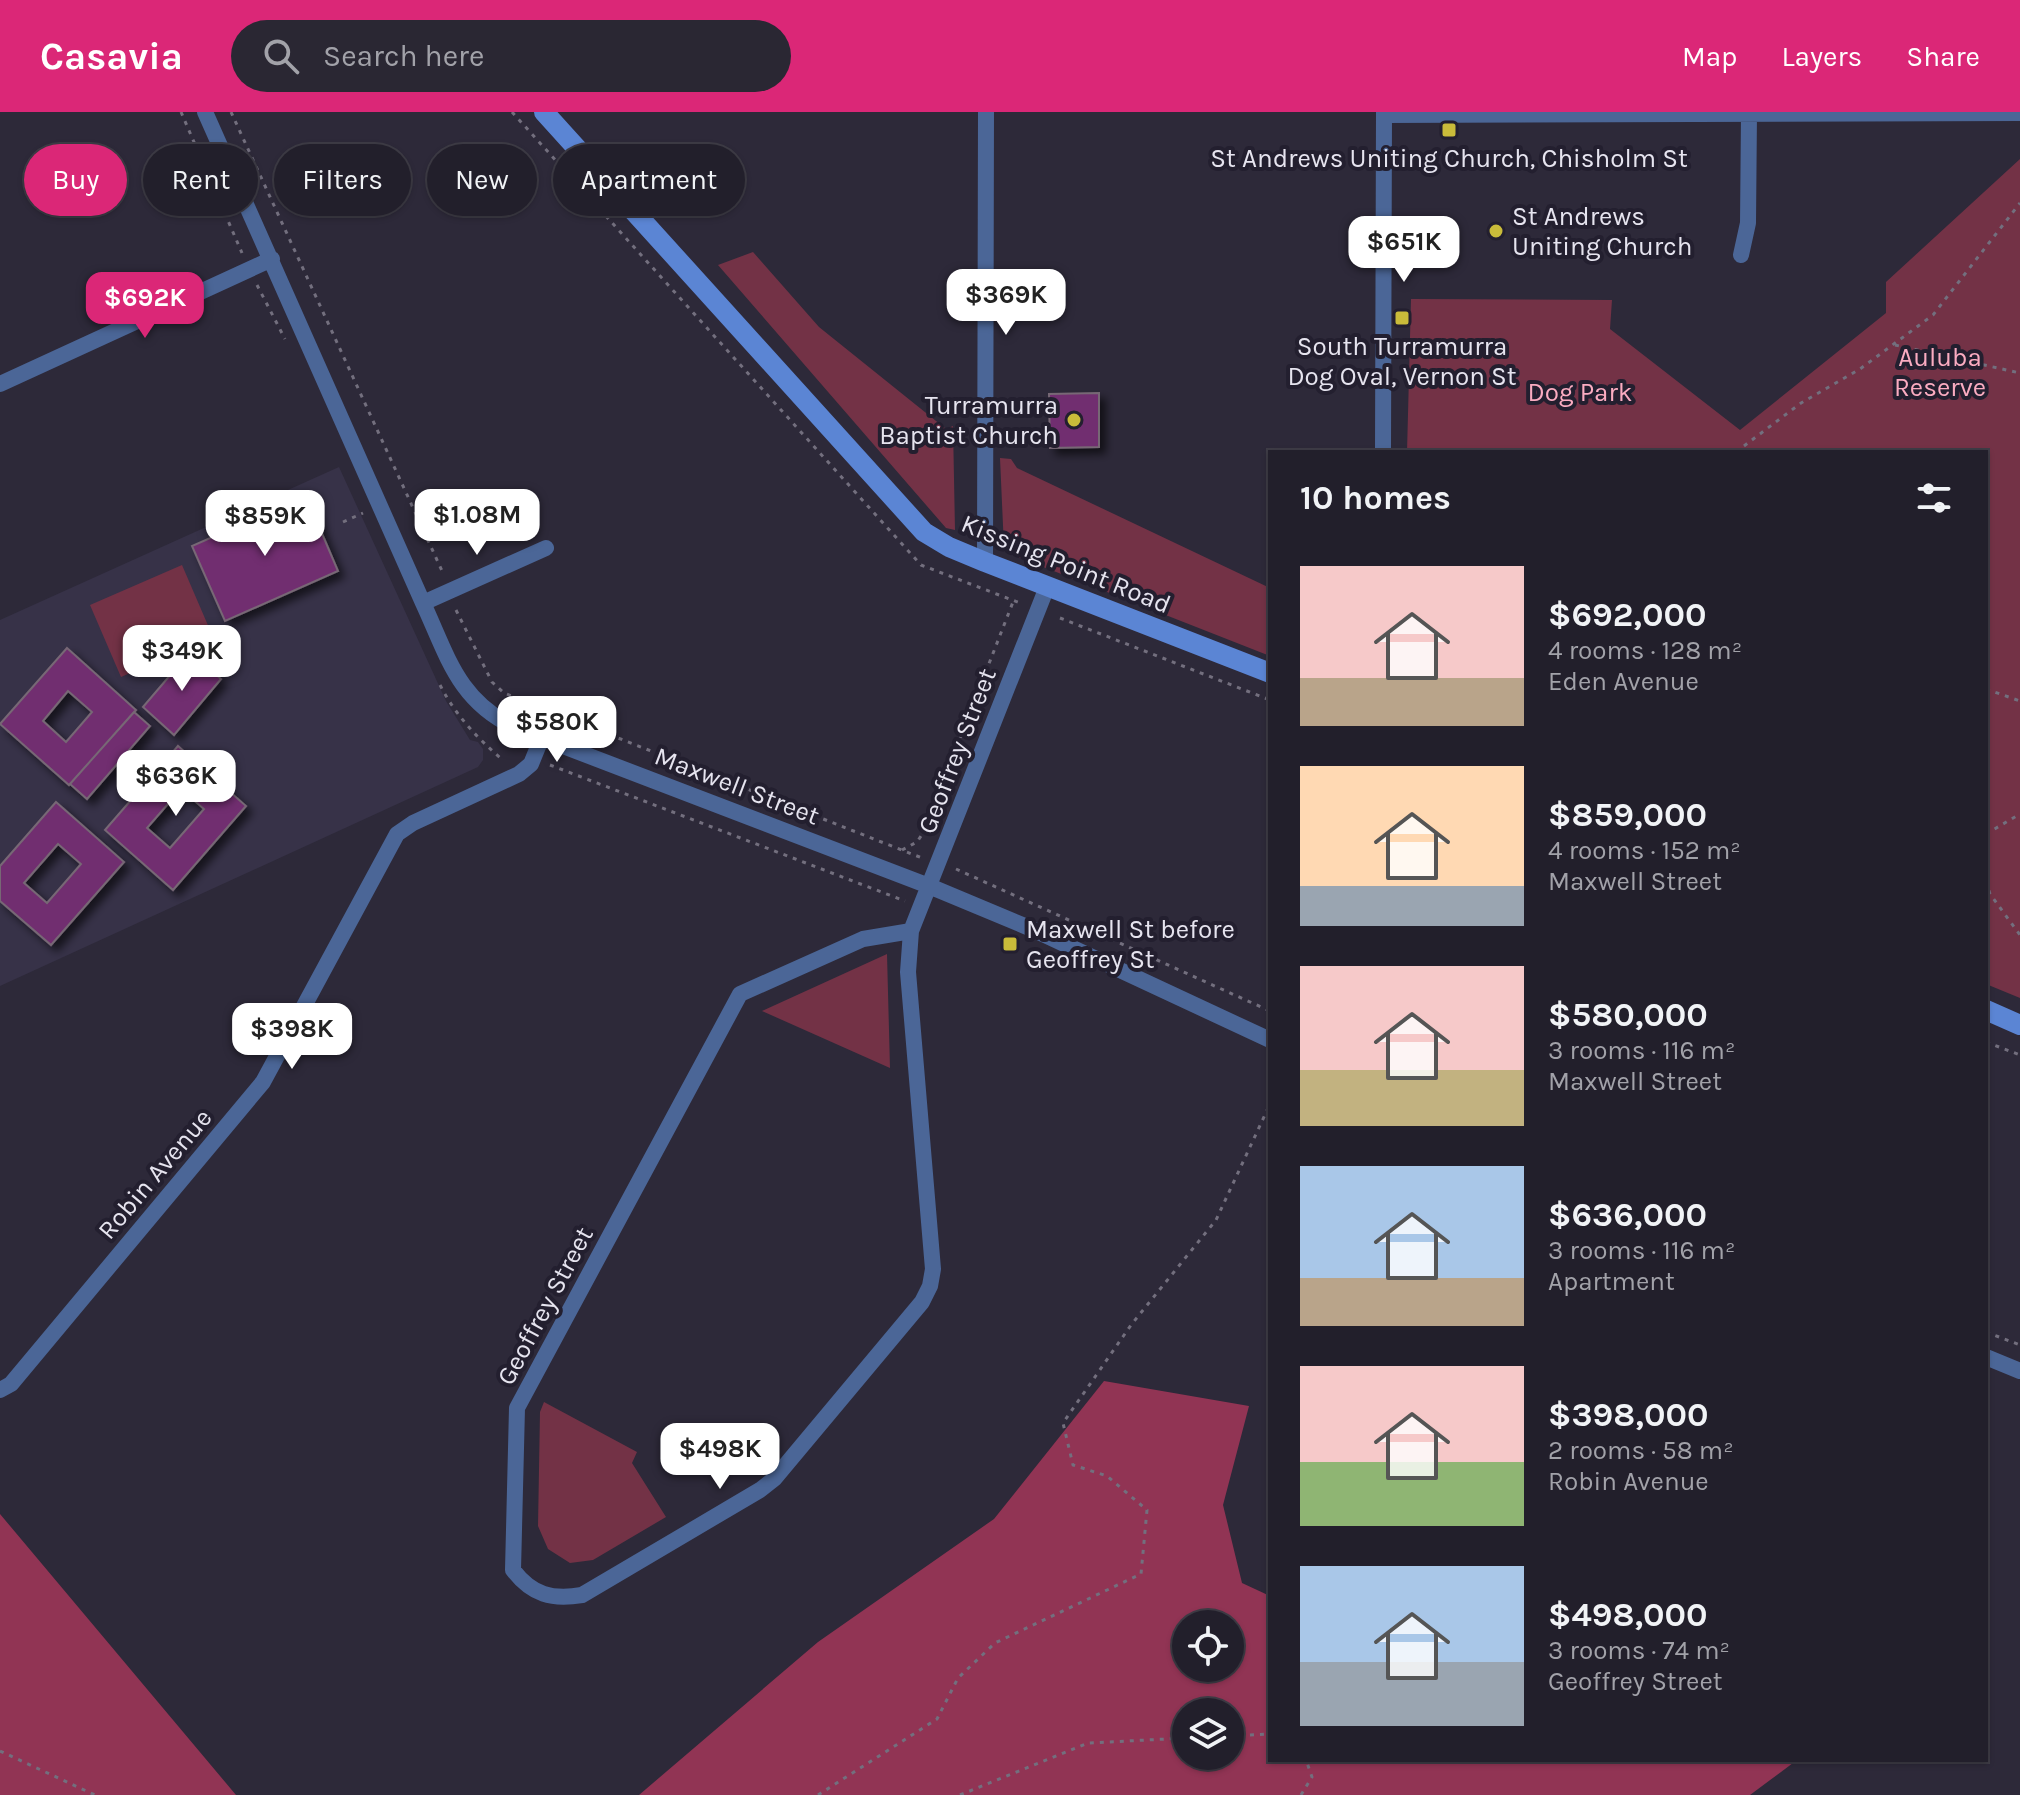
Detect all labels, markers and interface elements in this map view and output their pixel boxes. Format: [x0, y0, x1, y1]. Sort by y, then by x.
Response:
search box [231, 20, 791, 92]
text: Casavia [40, 34, 183, 79]
icon: search [259, 34, 303, 78]
text: Search here [323, 38, 484, 74]
text: Map [1682, 40, 1737, 73]
text: Layers [1781, 40, 1862, 73]
text: Share [1906, 40, 1980, 73]
marker: St Andrews Uniting Church, Chisholm St [1440, 121, 1458, 139]
place label: St Andrews Uniting Church, Chisholm St [1210, 143, 1688, 174]
chip: Buy [24, 144, 127, 216]
chip: Rent [143, 144, 258, 216]
chip: Filters [274, 144, 411, 216]
chip: New [427, 144, 537, 216]
chip: Apartment [553, 144, 745, 216]
place label: St Andrews Uniting Church [1512, 201, 1692, 262]
pin: $651K [1348, 216, 1460, 284]
marker: St Andrews Uniting Church [1487, 222, 1505, 240]
text: $651K [1366, 226, 1442, 257]
pin: $369K [950, 269, 1062, 337]
pin: $692K [89, 272, 201, 340]
text: $369K [965, 279, 1047, 310]
text: $692K [104, 282, 186, 313]
marker: South Turramurra Dog Oval, Vernon St [1393, 309, 1411, 327]
place label: South Turramurra Dog Oval, Vernon St [1287, 331, 1517, 392]
park label: Auluba Reserve [1894, 342, 1986, 403]
park label: Dog Park [1528, 377, 1632, 408]
place label: Turramurra Baptist Church [879, 390, 1058, 451]
marker: Turramurra Baptist Church [1065, 411, 1083, 429]
icon: filters [1912, 476, 1956, 520]
text: 10 homes [1300, 478, 1451, 518]
pin: $1.08M [412, 489, 542, 557]
pin: $859K [209, 490, 321, 558]
text: $1.08M [433, 499, 521, 530]
text: $859K [224, 500, 306, 531]
street label: Kissing Point Road [957, 508, 1175, 620]
text: $692,000 [1548, 595, 1707, 635]
icon: home [1364, 598, 1460, 694]
pin: $349K [126, 625, 238, 693]
text: $349K [141, 635, 223, 666]
text: 4 rooms · 128 m² [1548, 635, 1742, 666]
street label: Geoffrey Street [911, 664, 1003, 838]
text: Eden Avenue [1548, 666, 1699, 697]
pin: $580K [501, 696, 613, 764]
text: $580K [515, 706, 599, 737]
street label: Maxwell Street [650, 740, 824, 832]
pin: $636K [120, 750, 232, 818]
text: $636K [135, 760, 217, 791]
text: $859,000 [1548, 795, 1707, 835]
icon: home [1364, 798, 1460, 894]
text: 4 rooms · 152 m² [1548, 835, 1741, 866]
text: Maxwell Street [1548, 866, 1722, 897]
place label: Maxwell St before Geoffrey St [1026, 914, 1235, 975]
marker: Maxwell St before Geoffrey St [1001, 935, 1019, 953]
text: $580,000 [1548, 995, 1708, 1035]
icon: home [1364, 998, 1460, 1094]
pin: $398K [236, 1003, 348, 1071]
text: $398K [250, 1013, 334, 1044]
text: 3 rooms · 116 m² [1548, 1035, 1735, 1066]
text: Maxwell Street [1548, 1066, 1722, 1097]
street label: Robin Avenue [91, 1102, 219, 1246]
text: $636,000 [1548, 1195, 1707, 1235]
icon: home [1364, 1198, 1460, 1294]
street label: Geoffrey Street [490, 1221, 600, 1390]
text: 3 rooms · 116 m² [1548, 1235, 1735, 1266]
text: Apartment [1548, 1266, 1675, 1297]
text: $398,000 [1548, 1395, 1708, 1435]
icon: home [1364, 1398, 1460, 1494]
pin: $498K [664, 1423, 776, 1491]
text: $498K [678, 1433, 762, 1464]
text: 2 rooms · 58 m² [1548, 1435, 1734, 1466]
text: Robin Avenue [1548, 1466, 1709, 1497]
text: $498,000 [1548, 1595, 1708, 1635]
icon: home [1364, 1598, 1460, 1694]
map controls [1172, 1610, 1244, 1770]
button: locate [1172, 1610, 1244, 1682]
text: 3 rooms · 74 m² [1548, 1635, 1730, 1666]
text: Geoffrey Street [1548, 1666, 1723, 1697]
button: layers [1172, 1698, 1244, 1770]

